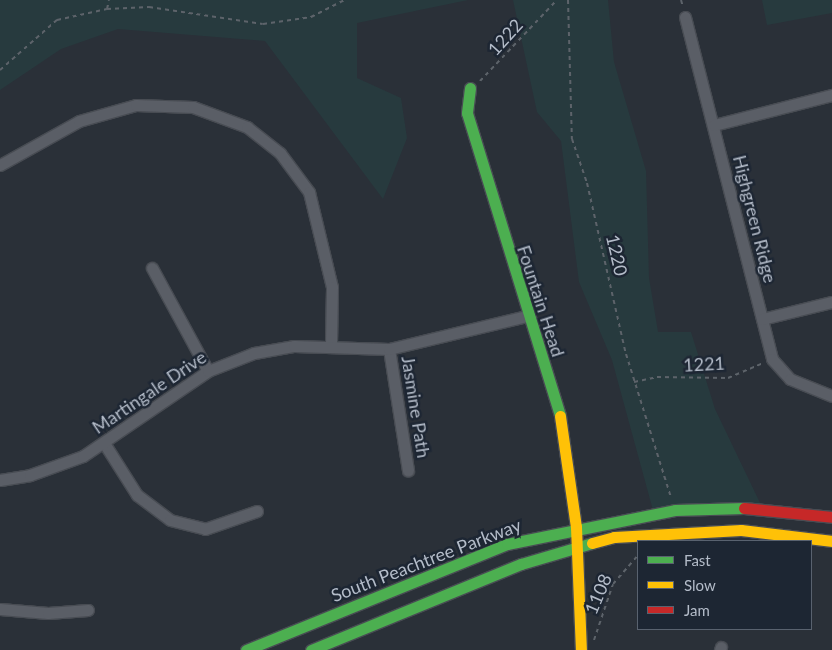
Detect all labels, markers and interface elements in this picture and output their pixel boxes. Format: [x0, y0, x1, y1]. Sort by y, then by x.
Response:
street label: 1222 [483, 14, 527, 60]
street label: Highgreen Ridge [729, 153, 781, 285]
street label: 1220 [602, 232, 632, 278]
street label: Fountain Head [513, 243, 569, 359]
street label: Martingale Drive [88, 346, 210, 438]
street label: 1221 [683, 352, 725, 376]
street label: Jasmine Path [397, 354, 435, 460]
street label: South Peachtree Parkway [328, 514, 524, 606]
legend [637, 540, 812, 630]
text: Fast [684, 551, 711, 569]
street label: 1108 [580, 571, 616, 617]
text: Slow [684, 576, 716, 594]
text: Jam [684, 601, 710, 619]

